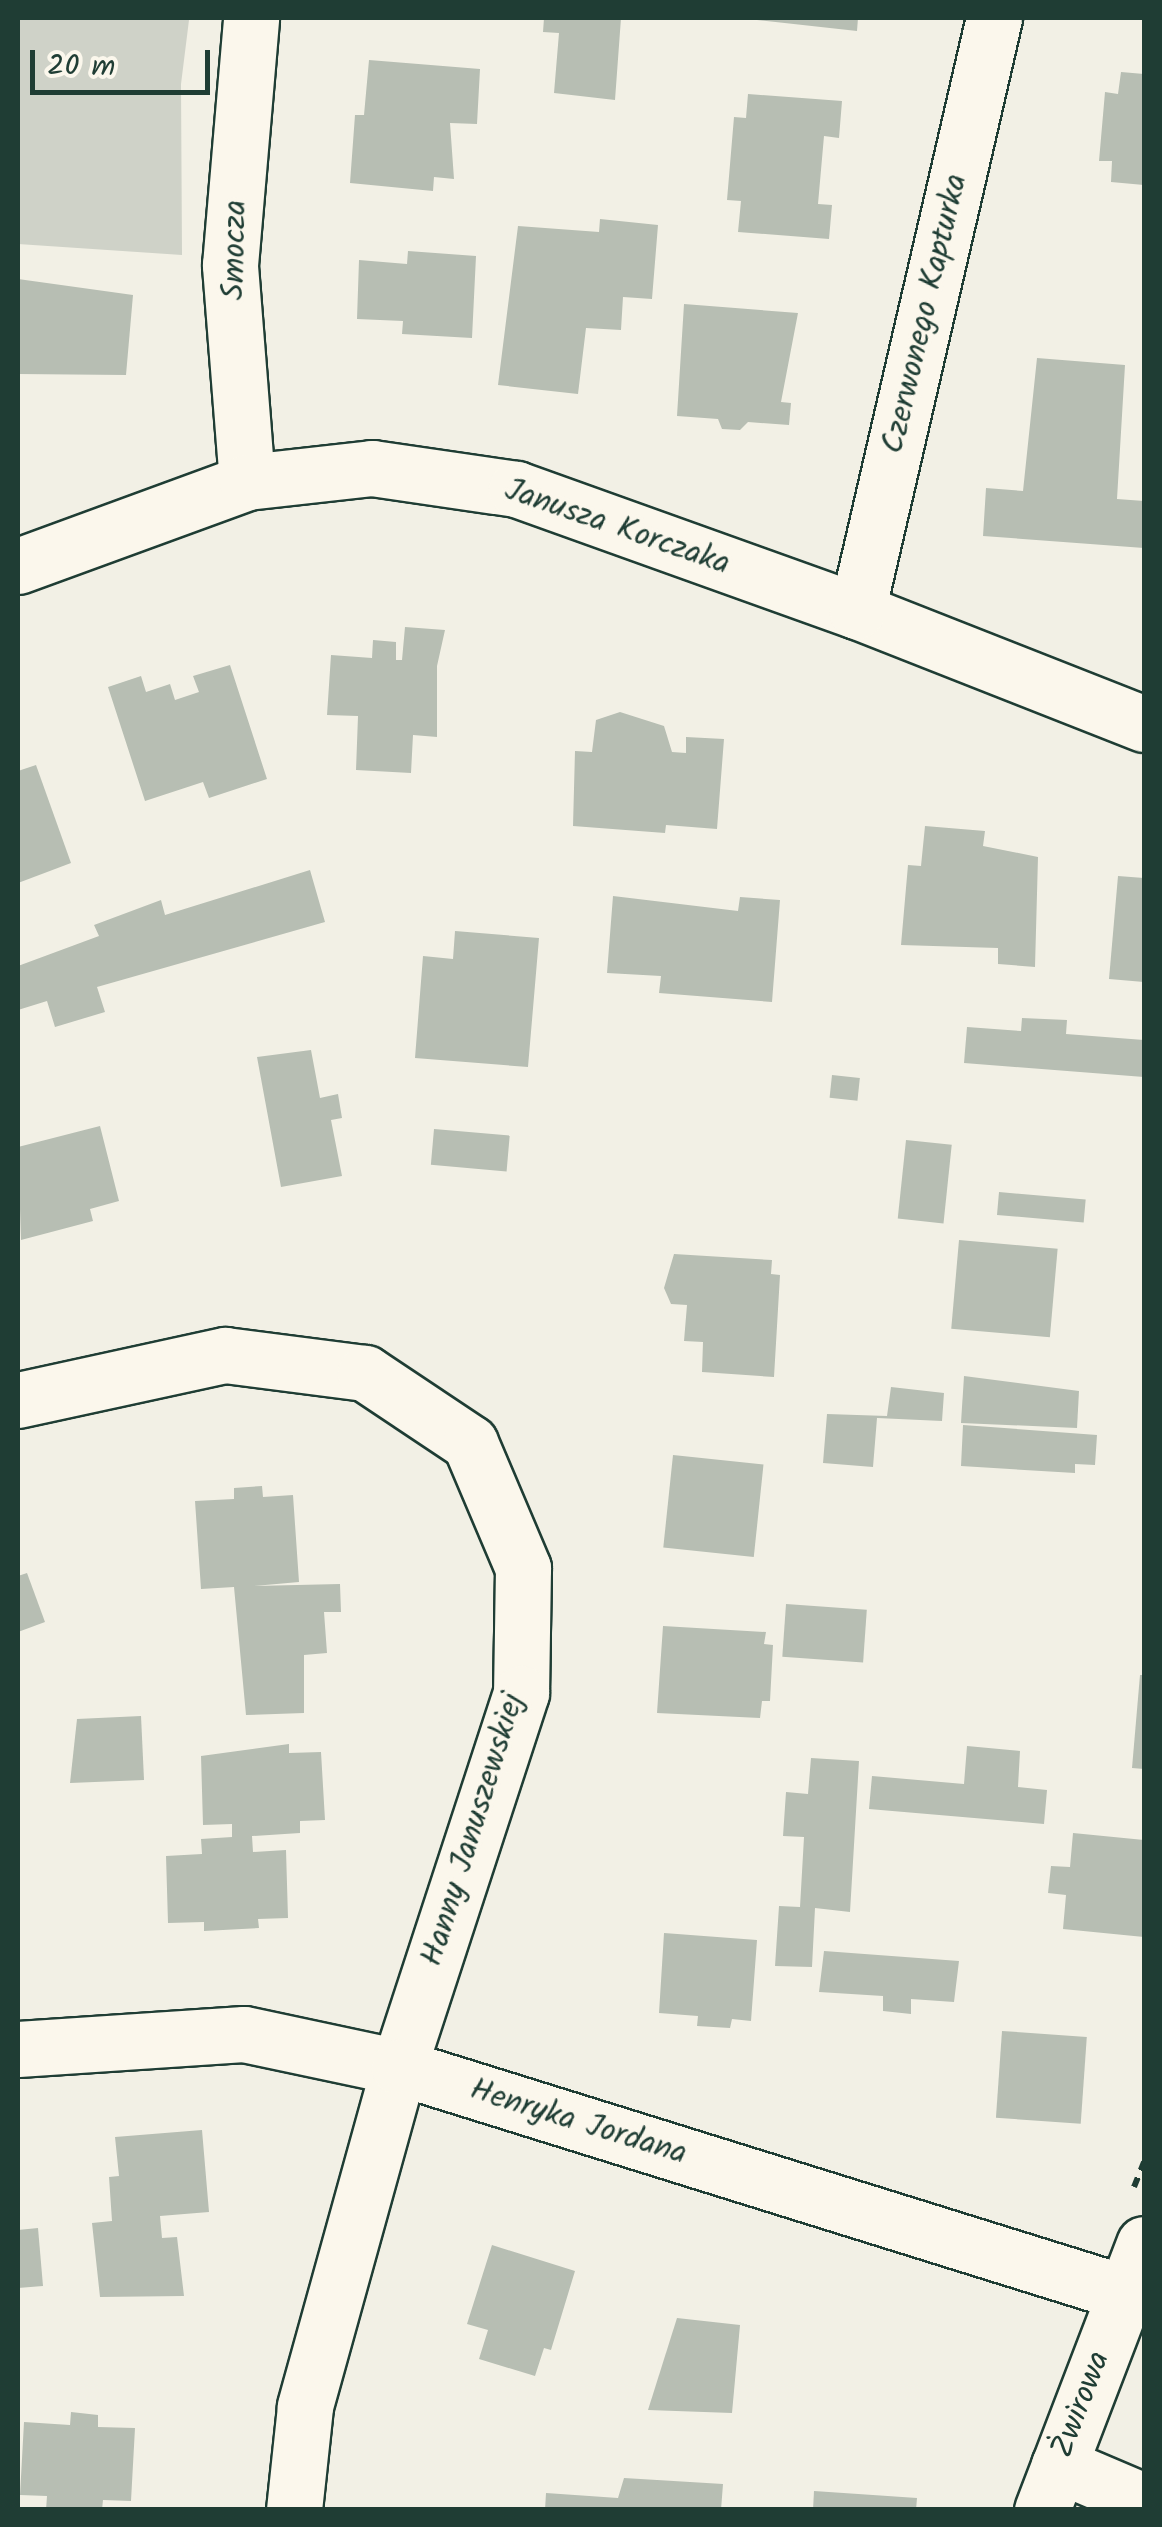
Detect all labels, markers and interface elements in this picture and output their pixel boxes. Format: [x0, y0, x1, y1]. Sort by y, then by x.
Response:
scale bar [35, 30, 215, 92]
text: 20 m [47, 43, 115, 91]
street label: Czerwonego Kapturka [875, 170, 977, 458]
street label: Smocza [216, 200, 256, 300]
street label: Janusza Korczaka [499, 472, 735, 584]
street label: Hanny Januszewskiej [414, 1689, 534, 1971]
street label: Henryka Jordana [465, 2072, 691, 2174]
street label: Żwirowa [1044, 2346, 1120, 2464]

